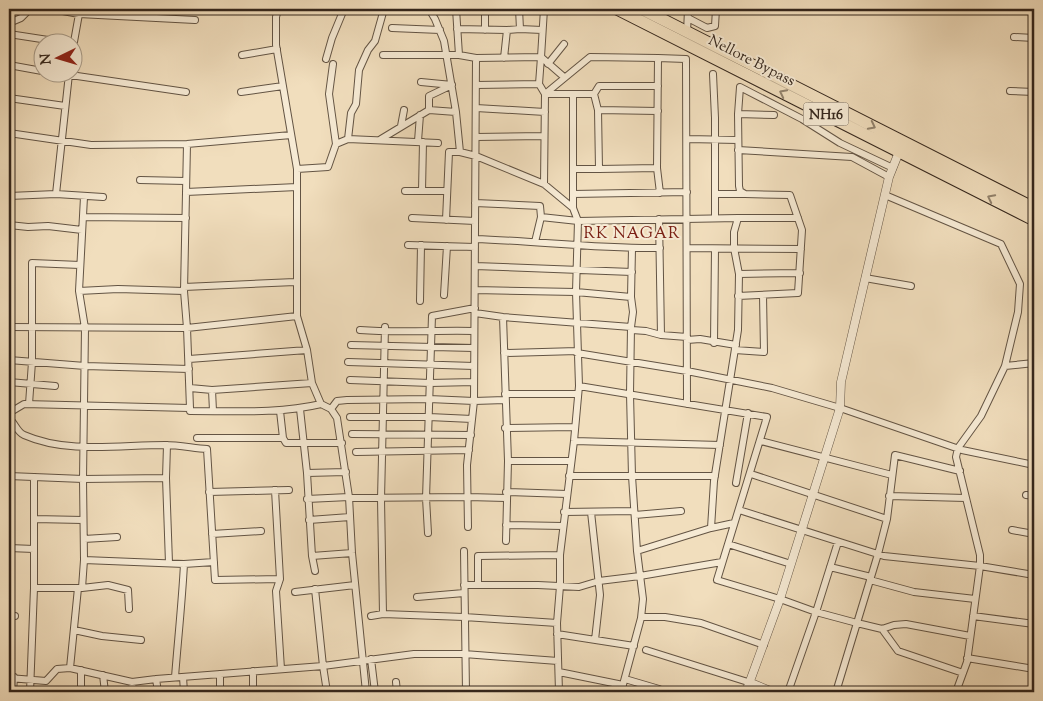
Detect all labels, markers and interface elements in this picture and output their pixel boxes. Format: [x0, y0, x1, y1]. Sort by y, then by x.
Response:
street label: Nellore Bypass [704, 30, 798, 92]
north arrow [32, 32, 82, 82]
text: N [37, 53, 57, 65]
one-way arrow [780, 89, 789, 99]
road number: NH16 [804, 102, 848, 126]
one-way arrow [867, 120, 876, 130]
one-way arrow [987, 194, 996, 204]
district label: RK NAGAR [584, 223, 680, 246]

